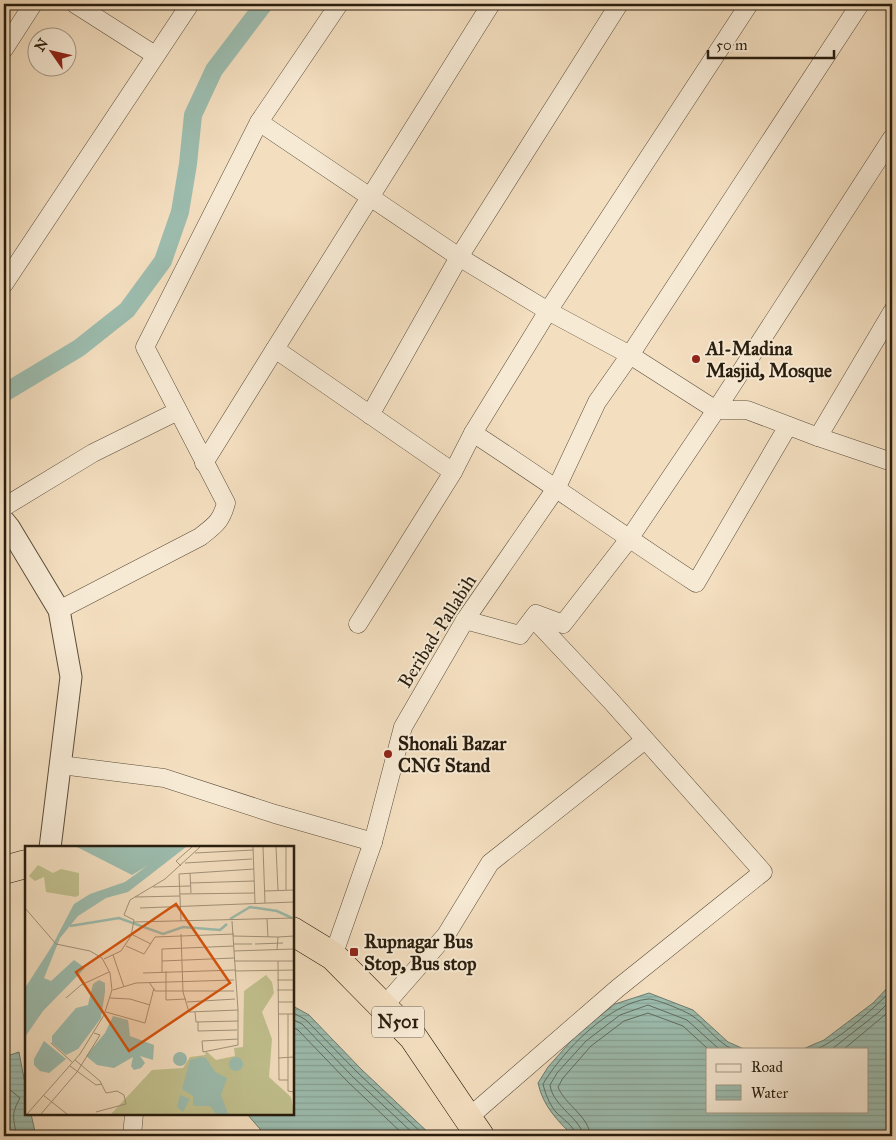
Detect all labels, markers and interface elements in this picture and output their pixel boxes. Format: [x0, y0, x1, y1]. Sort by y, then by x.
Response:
north arrow [28, 28, 78, 78]
scale bar [708, 28, 835, 60]
text: N [31, 35, 52, 55]
text: 50 m [716, 36, 748, 54]
place label: Al-Madina Masjid, Mosque [704, 337, 832, 383]
marker: Al-Madina Masjid, Mosque [690, 353, 702, 365]
street label: Beribad-Pallabih [393, 570, 481, 692]
place label: Shonali Bazar CNG Stand [398, 732, 507, 777]
marker: Shonali Bazar CNG Stand [382, 748, 394, 760]
inset map [25, 846, 294, 1115]
place label: Rupnagar Bus Stop, Bus stop [364, 930, 477, 976]
marker: Rupnagar Bus Stop, Bus stop [348, 946, 360, 958]
road number: N501 [372, 1006, 424, 1038]
legend [706, 1048, 868, 1112]
text: Road [751, 1058, 783, 1076]
text: Water [751, 1084, 788, 1102]

